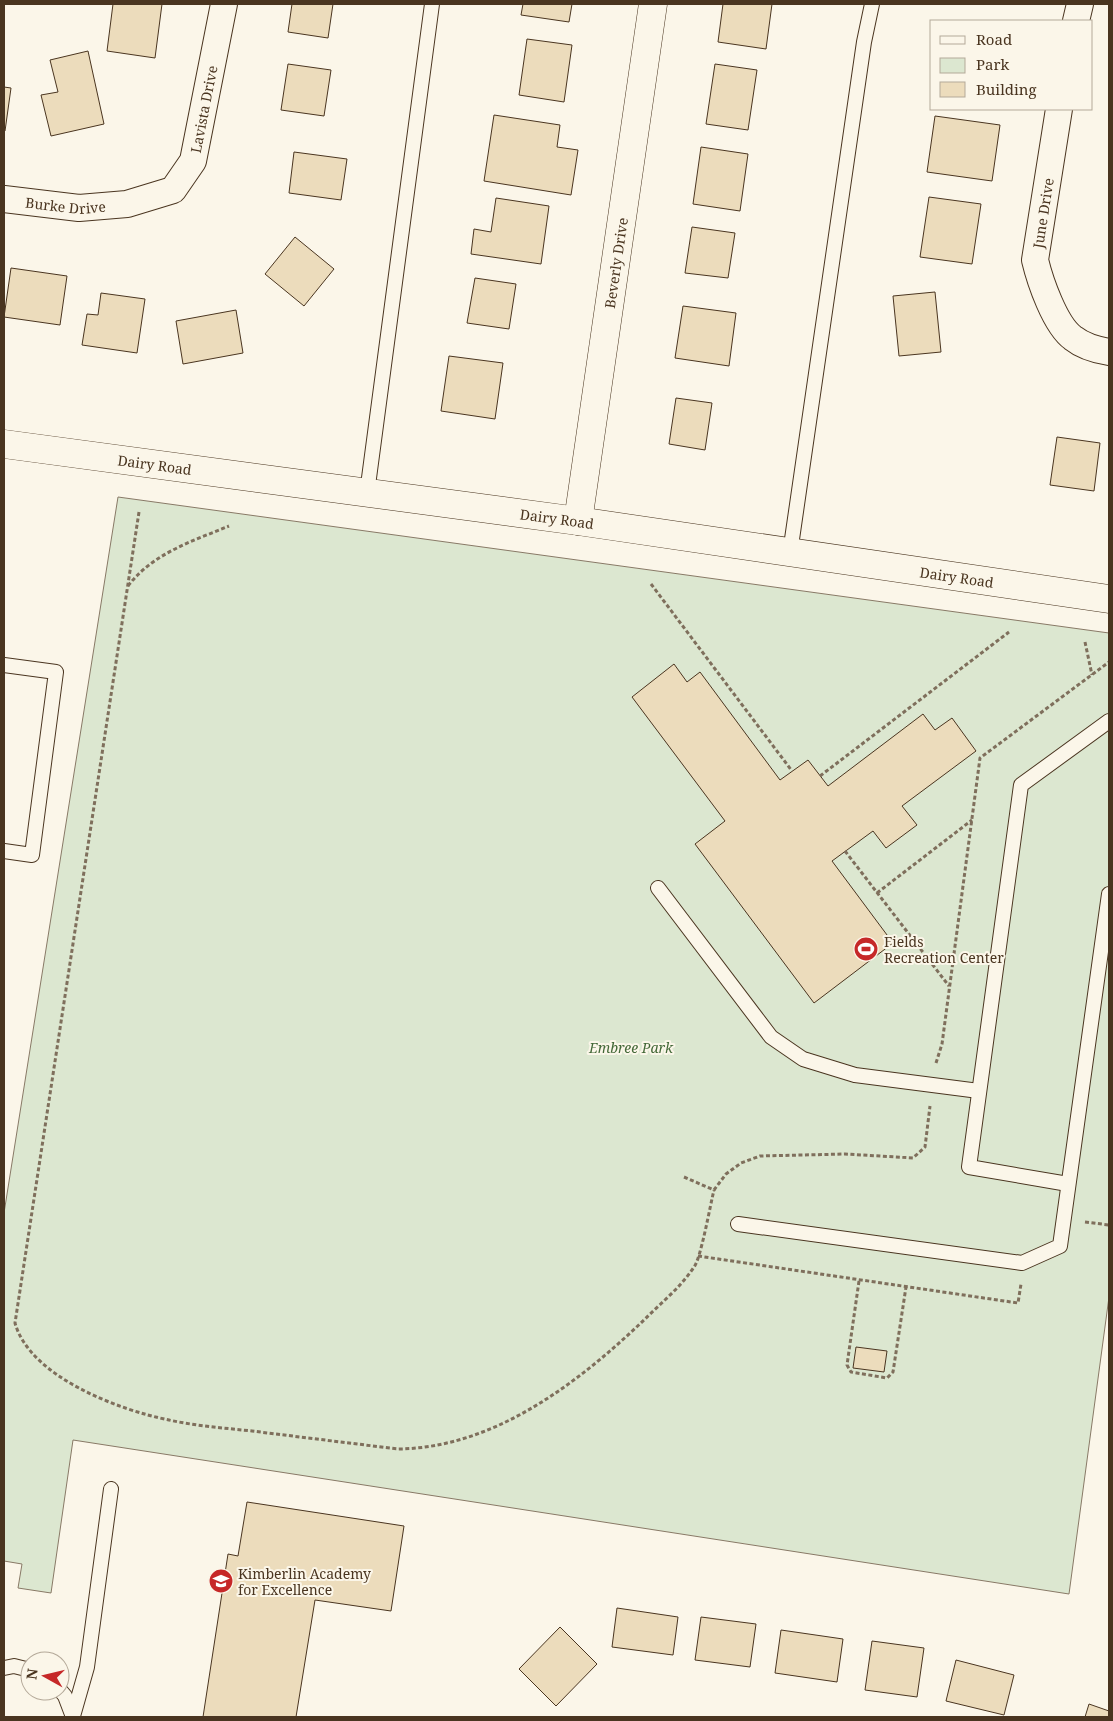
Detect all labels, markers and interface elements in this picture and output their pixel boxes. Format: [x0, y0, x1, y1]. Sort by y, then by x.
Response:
legend [930, 20, 1093, 110]
text: Road [976, 29, 1012, 49]
text: Park [976, 54, 1010, 74]
street label: Lavista Drive [185, 64, 221, 154]
text: Building [976, 79, 1037, 99]
street label: June Drive [1028, 176, 1058, 250]
street label: Burke Drive [24, 192, 106, 217]
street label: Beverly Drive [599, 216, 631, 309]
street label: Dairy Road [116, 450, 193, 479]
street label: Dairy Road [519, 504, 596, 533]
street label: Dairy Road [919, 562, 995, 592]
place label: Fields Recreation Center [884, 932, 1004, 967]
sports icon: Fields Recreation Center [853, 936, 879, 962]
park label: Embree Park [588, 1038, 674, 1057]
place label: Kimberlin Academy for Excellence [238, 1564, 371, 1599]
school or university icon: Kimberlin Academy for Excellence [208, 1568, 234, 1594]
north arrow [20, 1651, 70, 1701]
text: N [21, 1667, 42, 1681]

